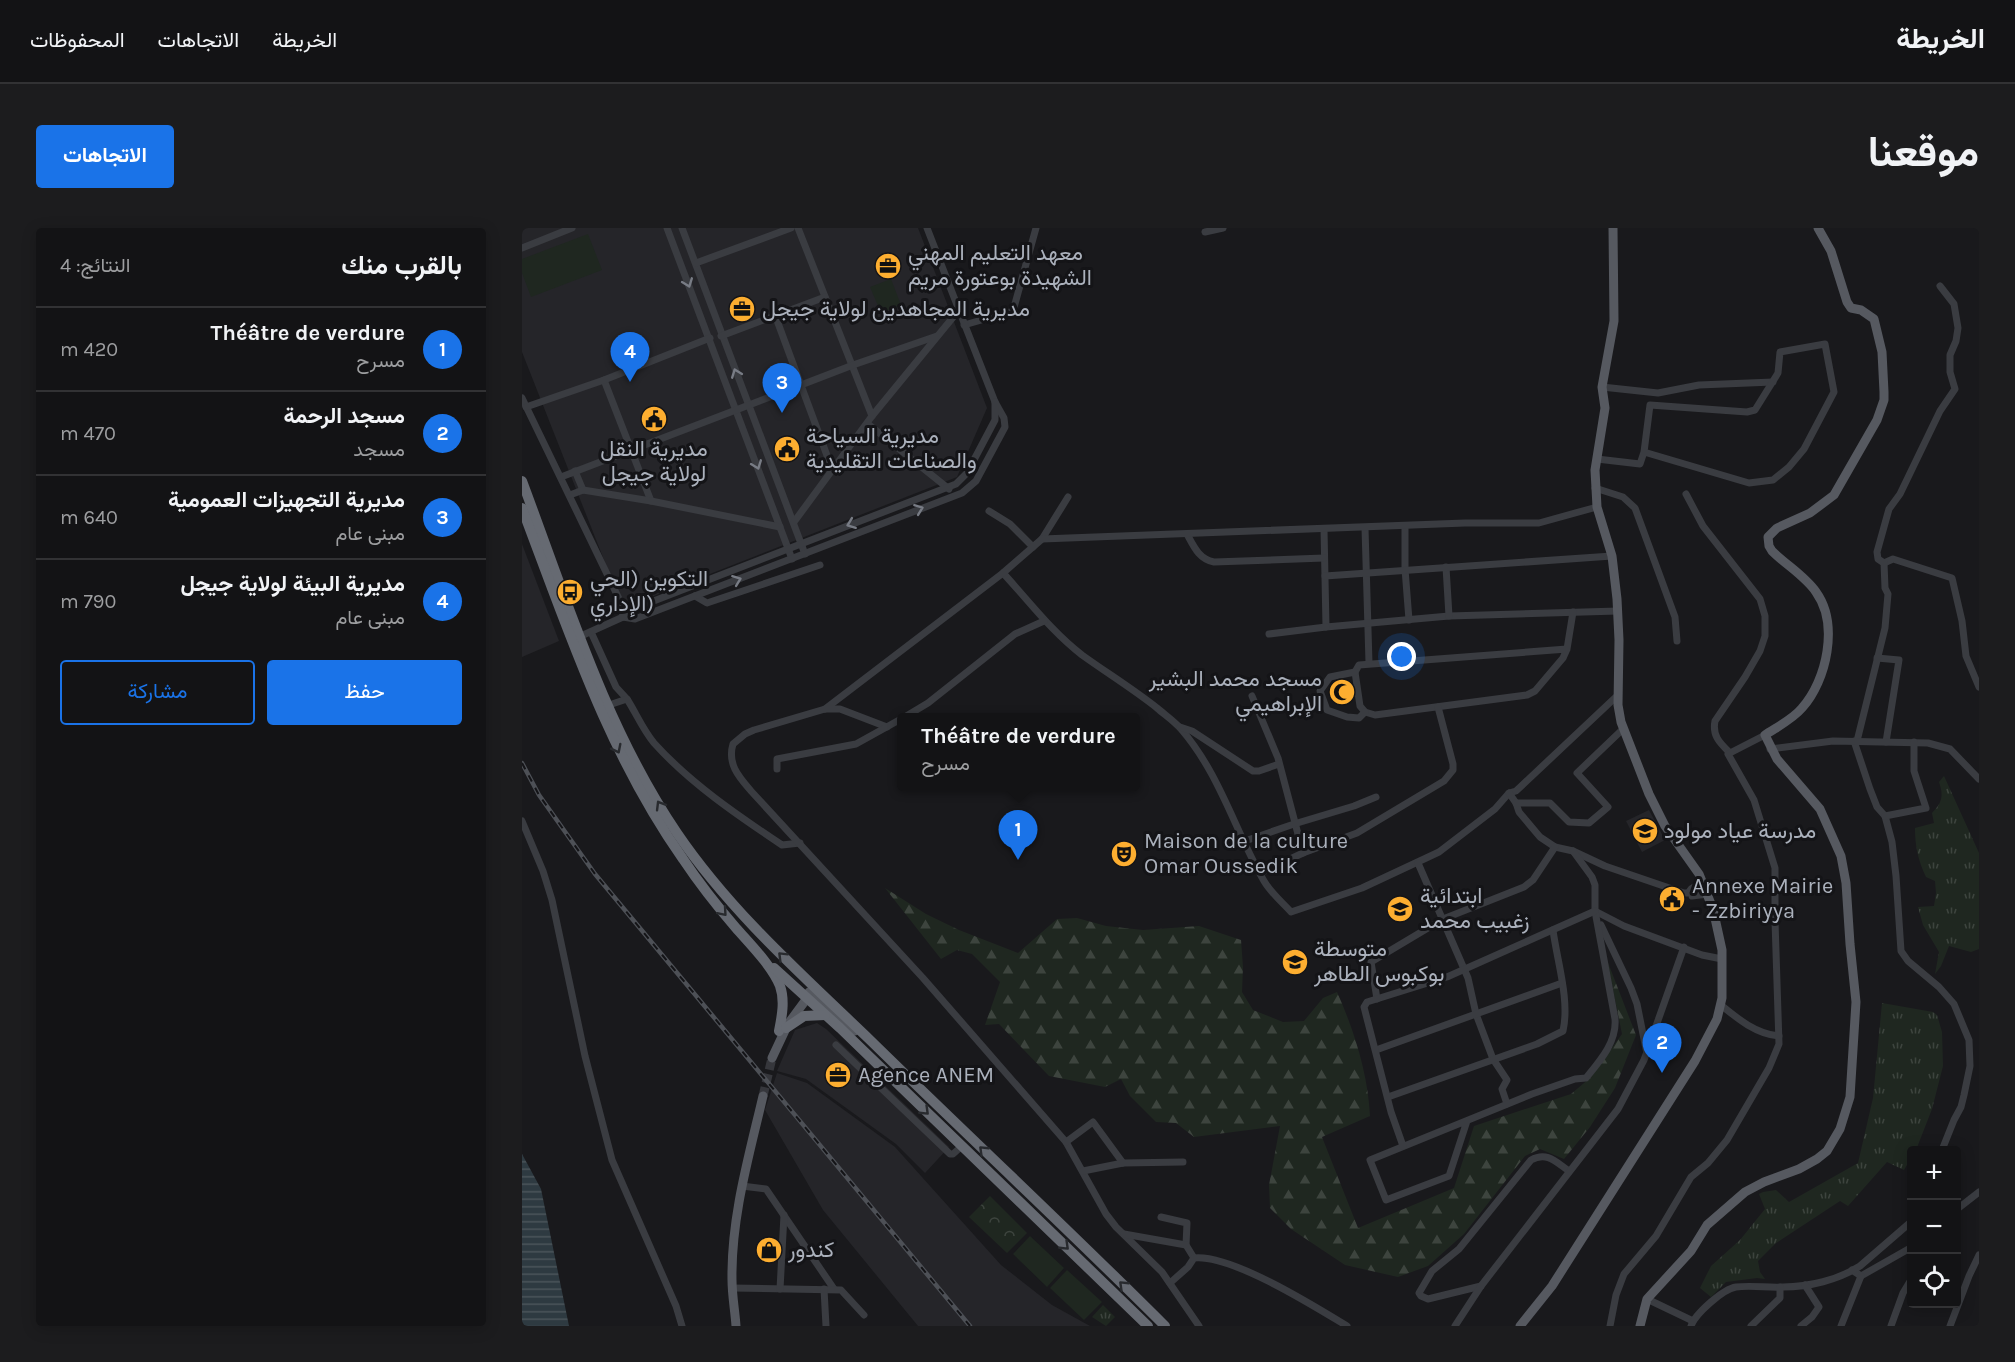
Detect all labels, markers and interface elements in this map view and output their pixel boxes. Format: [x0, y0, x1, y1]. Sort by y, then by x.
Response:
text: الخريطة [1896, 22, 1985, 55]
text: المحفوظات [30, 28, 125, 52]
text: الاتجاهات [158, 28, 239, 52]
text: الخريطة [272, 28, 337, 52]
button: الاتجاهات [36, 125, 174, 188]
text: موقعنا [1868, 127, 1979, 177]
place label: معهد التعليم المهني الشهيدة بوعتورة مريم [908, 240, 1092, 292]
text: بالقرب منك [341, 250, 462, 281]
office icon: معهد التعليم المهني الشهيدة بوعتورة مريم [873, 251, 903, 281]
text: النتائج: 4 [60, 254, 130, 277]
one-way arrow [681, 276, 693, 287]
office icon: مديرية المجاهدين لولاية جيجل [727, 294, 757, 324]
place label: مديرية المجاهدين لولاية جيجل [762, 296, 1030, 322]
text: Théâtre de verdure [210, 320, 405, 346]
pin: 4 [610, 332, 650, 382]
text: 420 m [60, 338, 118, 361]
text: 1 [439, 338, 446, 361]
text: مسرح [356, 349, 405, 372]
pin: 3 [762, 364, 802, 413]
one-way arrow [731, 368, 743, 379]
text: مسجد الرحمة [283, 403, 405, 429]
public building icon: مديرية النقل لولاية جيجل [639, 404, 669, 434]
text: 470 m [60, 422, 116, 445]
text: 2 [436, 422, 449, 445]
place label: مديرية السياحة والصناعات التقليدية [806, 423, 977, 474]
public building icon: مديرية السياحة والصناعات التقليدية [772, 434, 802, 464]
place label: مديرية النقل لولاية جيجل [600, 436, 708, 487]
text: مسجد [353, 438, 405, 461]
one-way arrow [749, 459, 762, 470]
text: مديرية التجهيزات العمومية [168, 487, 405, 513]
one-way arrow [913, 504, 924, 517]
text: 640 m [60, 506, 118, 529]
text: 3 [436, 506, 449, 529]
one-way arrow [846, 517, 856, 530]
text: مبنى عام [335, 522, 405, 545]
place label: التكوين (الحي الإداري) [590, 566, 708, 622]
text: مديرية البيئة لولاية جيجل [180, 571, 405, 597]
one-way arrow [731, 575, 742, 587]
bus stop icon: التكوين (الحي الإداري) [555, 577, 585, 607]
text: 790 m [60, 590, 116, 613]
text: 4 [437, 590, 448, 613]
text: مبنى عام [335, 606, 405, 629]
your location [1387, 642, 1416, 671]
button: مشاركة [60, 660, 255, 725]
button: حفظ [267, 660, 462, 725]
place label: مسجد محمد البشير الإبراهيمي [1148, 666, 1322, 722]
mosque icon: مسجد محمد البشير الإبراهيمي [1327, 677, 1357, 707]
popup [897, 713, 1140, 791]
text: Théâtre de verdure [921, 723, 1116, 749]
one-way arrow [610, 743, 622, 754]
text: مسرح [921, 752, 970, 775]
one-way arrow [656, 801, 667, 811]
pin: 1 [998, 810, 1038, 860]
school or university icon: مدرسة عياد مولود [1630, 816, 1660, 846]
place label: مدرسة عياد مولود [1664, 818, 1816, 844]
place label: Maison de la culture Omar Oussedik [1144, 828, 1348, 879]
theatre icon: Maison de la culture Omar Oussedik [1109, 839, 1139, 869]
place label: Annexe Mairie - Zzbiriyya [1692, 873, 1833, 924]
place label: ابتدائية زغبيب محمد [1420, 883, 1530, 934]
public building icon: Annexe Mairie - Zzbiriyya [1657, 884, 1687, 914]
school or university icon: ابتدائية زغبيب محمد [1385, 894, 1415, 924]
one-way arrow [716, 905, 727, 916]
place label: متوسطة بوكبوس الطاهر [1313, 936, 1445, 987]
school or university icon: متوسطة بوكبوس الطاهر [1280, 947, 1310, 977]
one-way arrow [779, 952, 789, 963]
pin: 2 [1642, 1024, 1682, 1073]
office icon: Agence ANEM [823, 1060, 853, 1090]
place label: Agence ANEM [858, 1062, 994, 1088]
one-way arrow [918, 1103, 929, 1114]
one-way arrow [979, 1146, 990, 1157]
map controls [1907, 1146, 1961, 1308]
button: + [1907, 1146, 1961, 1200]
button: − [1907, 1200, 1961, 1254]
shop icon: كندور [754, 1235, 784, 1265]
place label: كندور [787, 1237, 834, 1263]
one-way arrow [1059, 1239, 1069, 1250]
button: locate [1907, 1254, 1961, 1308]
one-way arrow [1120, 1282, 1131, 1293]

